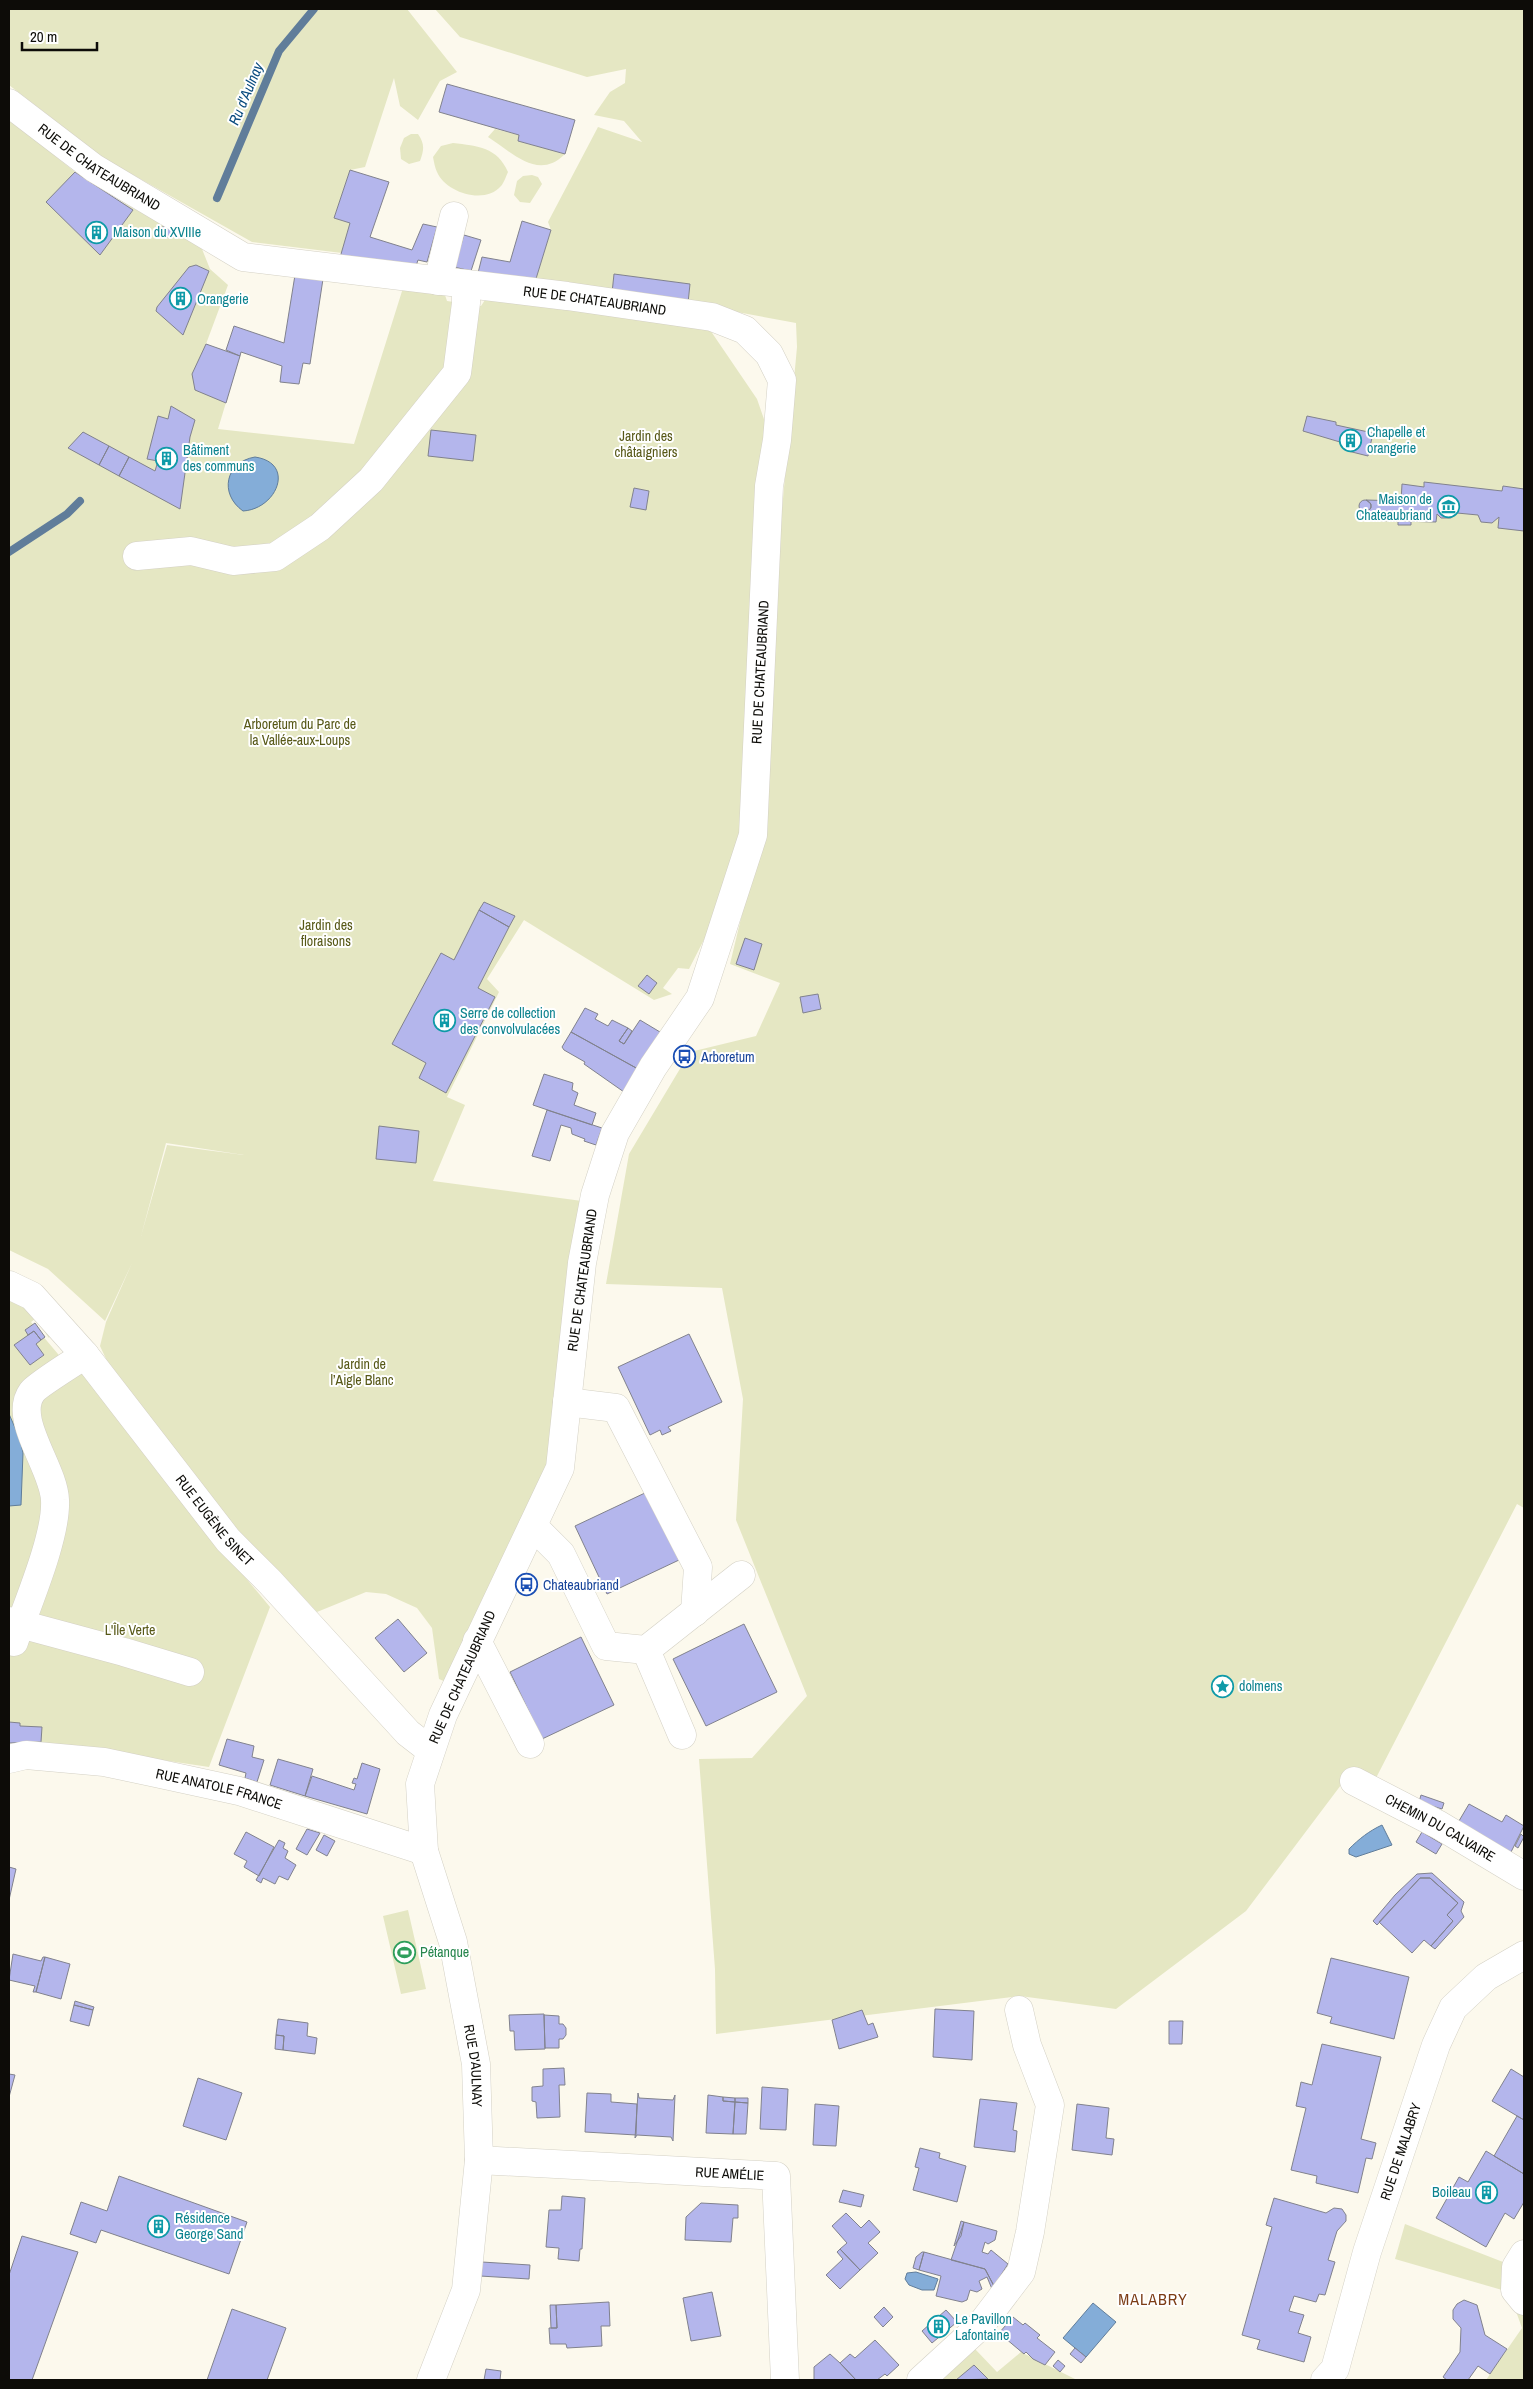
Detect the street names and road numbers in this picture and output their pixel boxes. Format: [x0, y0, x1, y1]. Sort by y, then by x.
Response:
street label: RUE DE CHATEAUBRIAND [34, 119, 164, 215]
street label: RUE DE CHATEAUBRIAND [522, 282, 667, 319]
street label: RUE DE CHATEAUBRIAND [747, 600, 773, 744]
street label: RUE DE CHATEAUBRIAND [563, 1207, 601, 1353]
street label: RUE EUGÈNE SINET [172, 1471, 258, 1570]
street label: RUE DE CHATEAUBRIAND [425, 1608, 499, 1746]
street label: RUE ANATOLE FRANCE [154, 1764, 285, 1813]
street label: CHEMIN DU CALVAIRE [1382, 1790, 1499, 1866]
street label: RUE D'AULNAY [460, 2023, 486, 2108]
street label: RUE DE MALABRY [1376, 2100, 1425, 2203]
street label: RUE AMÉLIE [695, 2163, 765, 2184]

